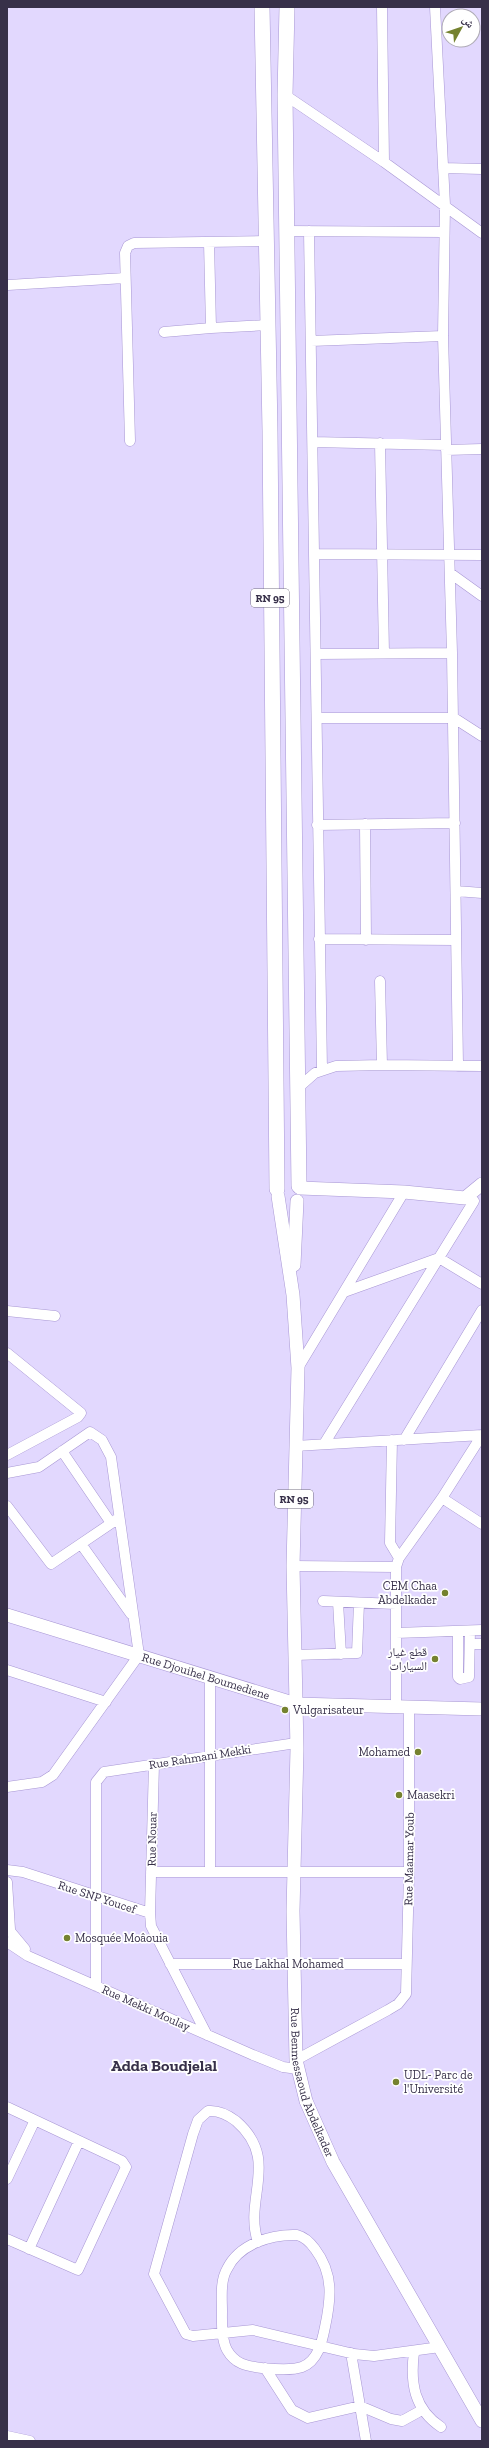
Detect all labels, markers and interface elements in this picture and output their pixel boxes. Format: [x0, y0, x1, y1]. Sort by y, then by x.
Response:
north arrow [441, 8, 481, 48]
text: ش [459, 13, 477, 31]
road number: RN 95 [251, 589, 289, 607]
road number: RN 95 [275, 1490, 313, 1508]
place label: CEM Chaa Abdelkader [378, 1579, 437, 1607]
marker: CEM Chaa Abdelkader [440, 1588, 450, 1598]
place label: قطع غيار السيارات [387, 1645, 427, 1673]
street label: Rue Djouihel Boumediene [140, 1650, 272, 1703]
marker: قطع غيار السيارات [430, 1654, 440, 1664]
place label: Vulgarisateur [292, 1703, 364, 1717]
marker: Vulgarisateur [280, 1705, 290, 1715]
street label: Rue Rahmani Mekki [148, 1742, 253, 1772]
place label: Mohamed [358, 1745, 410, 1759]
marker: Mohamed [413, 1747, 423, 1757]
place label: Maasekri [407, 1788, 455, 1802]
marker: Maasekri [394, 1790, 404, 1800]
street label: Rue Nouar [145, 1811, 159, 1867]
street label: Rue Maamar Youb [401, 1812, 417, 1906]
street label: Rue SNP Youcef [56, 1878, 139, 1917]
place label: Mosquée Moâouia [75, 1931, 168, 1945]
marker: Mosquée Moâouia [62, 1933, 72, 1943]
street label: Rue Lakhal Mohamed [232, 1957, 344, 1971]
street label: Rue Mekki Moulay [100, 1982, 193, 2034]
street label: Rue Benmessaoud Abdelkader [288, 2008, 337, 2160]
district label: Adda Boudjelal [111, 2056, 217, 2075]
place label: UDL- Parc de l'Université [404, 2068, 473, 2096]
marker: UDL- Parc de l'Université [391, 2077, 401, 2087]

